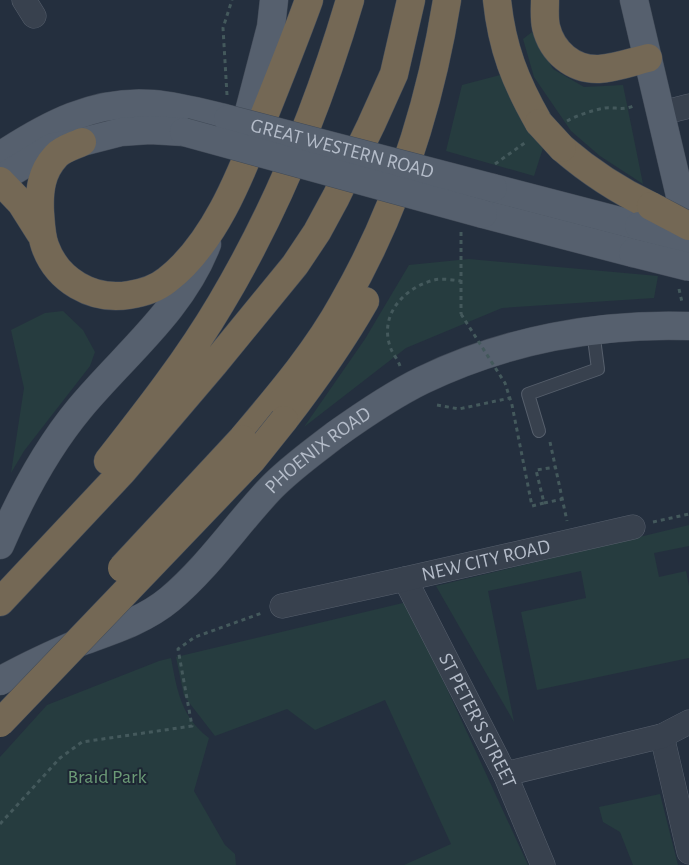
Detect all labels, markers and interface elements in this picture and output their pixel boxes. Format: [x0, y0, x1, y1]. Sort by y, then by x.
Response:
street label: GREAT WESTERN ROAD [249, 115, 436, 182]
street label: PHOENIX ROAD [261, 403, 375, 498]
street label: NEW CITY ROAD [420, 536, 552, 585]
street label: ST PETER'S STREET [435, 650, 520, 791]
park label: Braid Park [67, 767, 147, 787]

